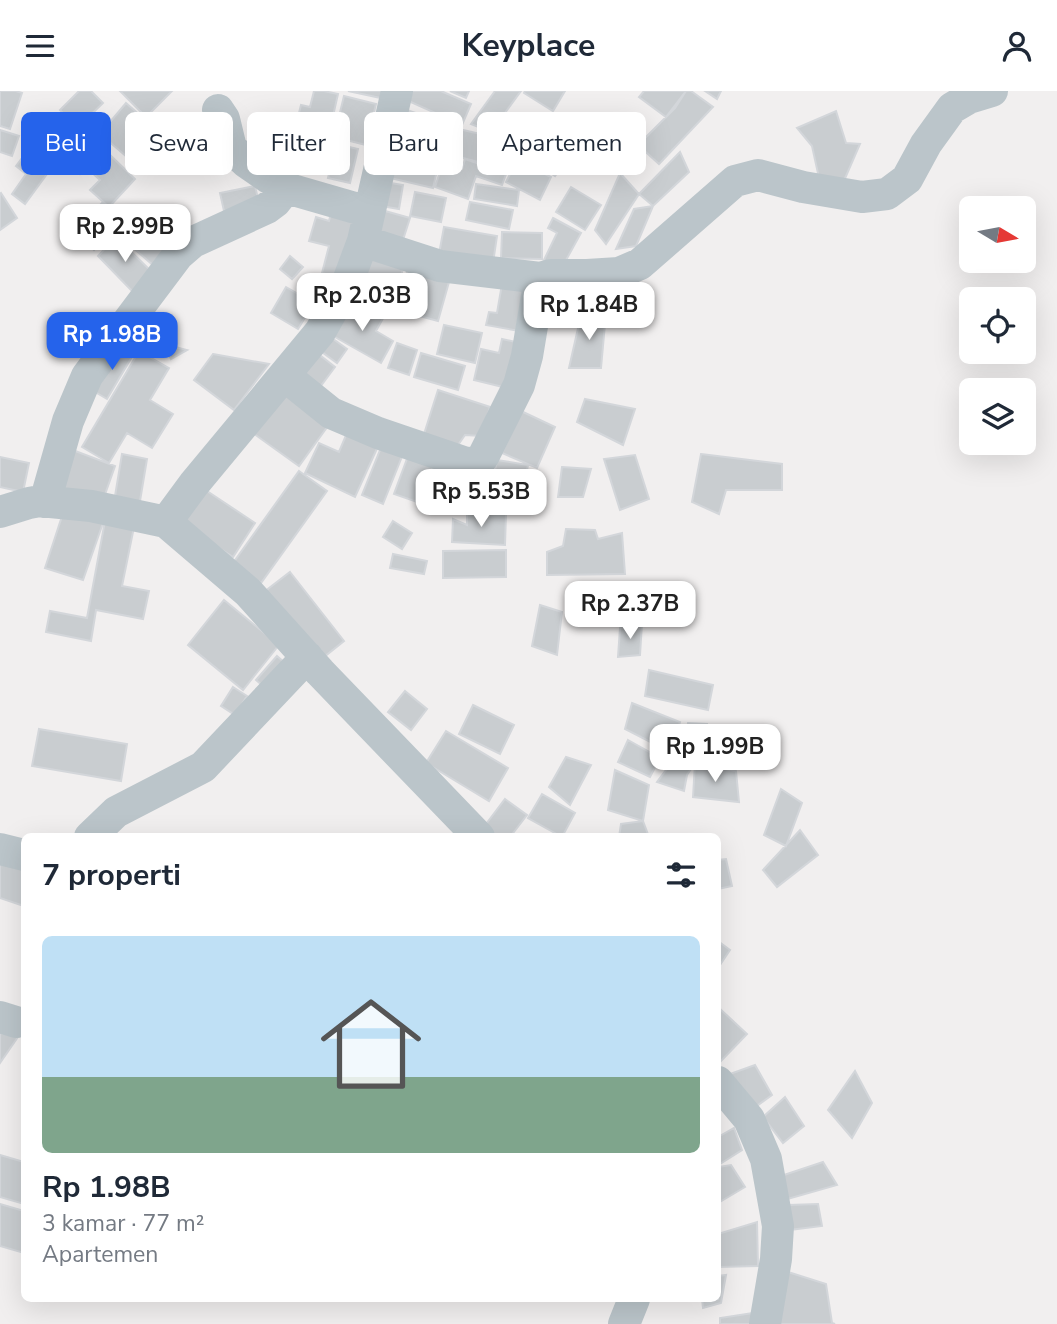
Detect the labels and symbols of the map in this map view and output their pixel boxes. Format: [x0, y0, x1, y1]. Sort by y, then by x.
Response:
north arrow [959, 196, 1036, 273]
pin: Rp 2.99B [53, 205, 197, 264]
pin: Rp 2.03B [290, 273, 434, 333]
pin: Rp 1.84B [517, 282, 661, 342]
pin: Rp 1.98B [40, 313, 184, 372]
pin: Rp 5.53B [409, 469, 553, 529]
pin: Rp 2.37B [558, 581, 702, 641]
pin: Rp 1.99B [643, 725, 787, 784]

